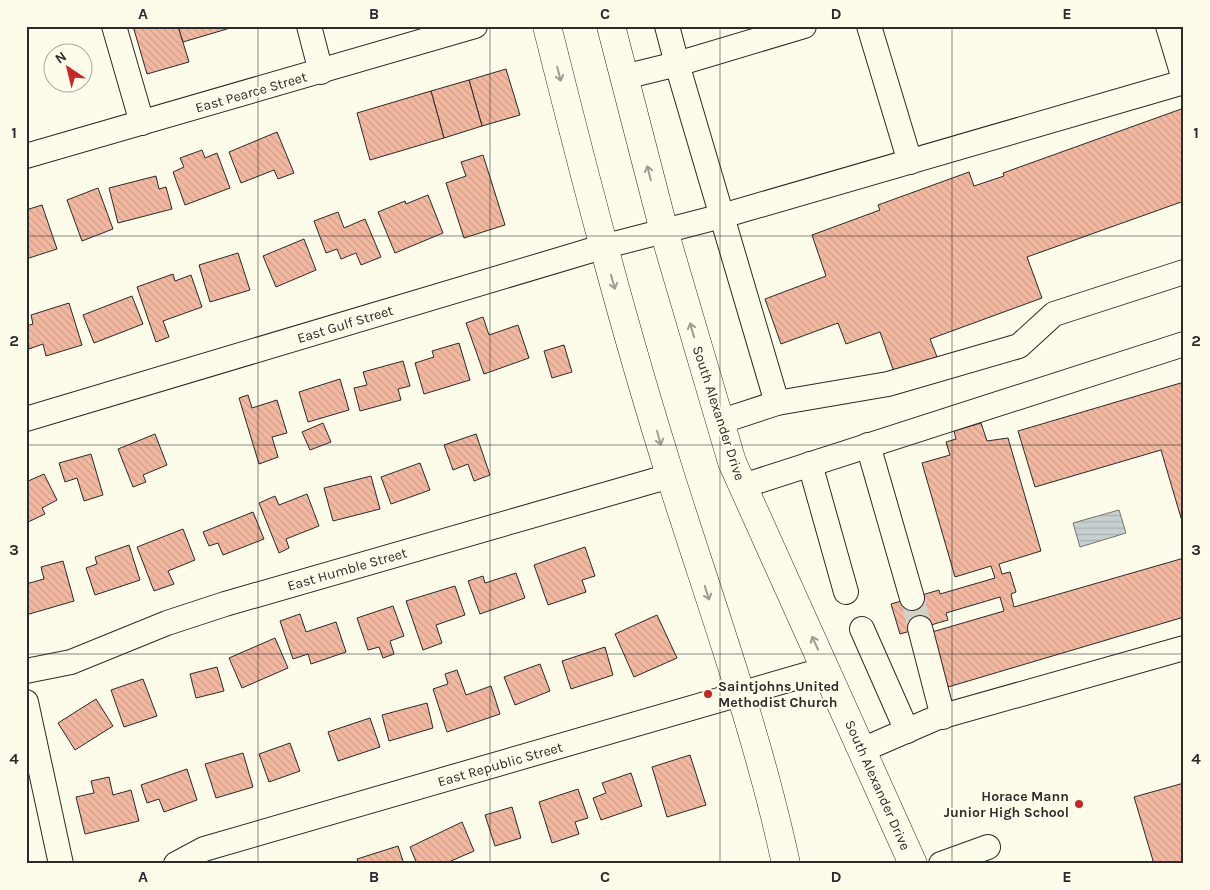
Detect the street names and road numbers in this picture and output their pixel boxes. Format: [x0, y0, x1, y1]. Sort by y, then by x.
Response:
street label: East Pearce Street [193, 68, 309, 117]
street label: East Gulf Street [295, 302, 395, 347]
street label: South Alexander Drive [689, 344, 748, 483]
street label: East Humble Street [285, 544, 409, 595]
street label: South Alexander Drive [841, 717, 914, 853]
street label: East Republic Street [436, 738, 565, 790]

